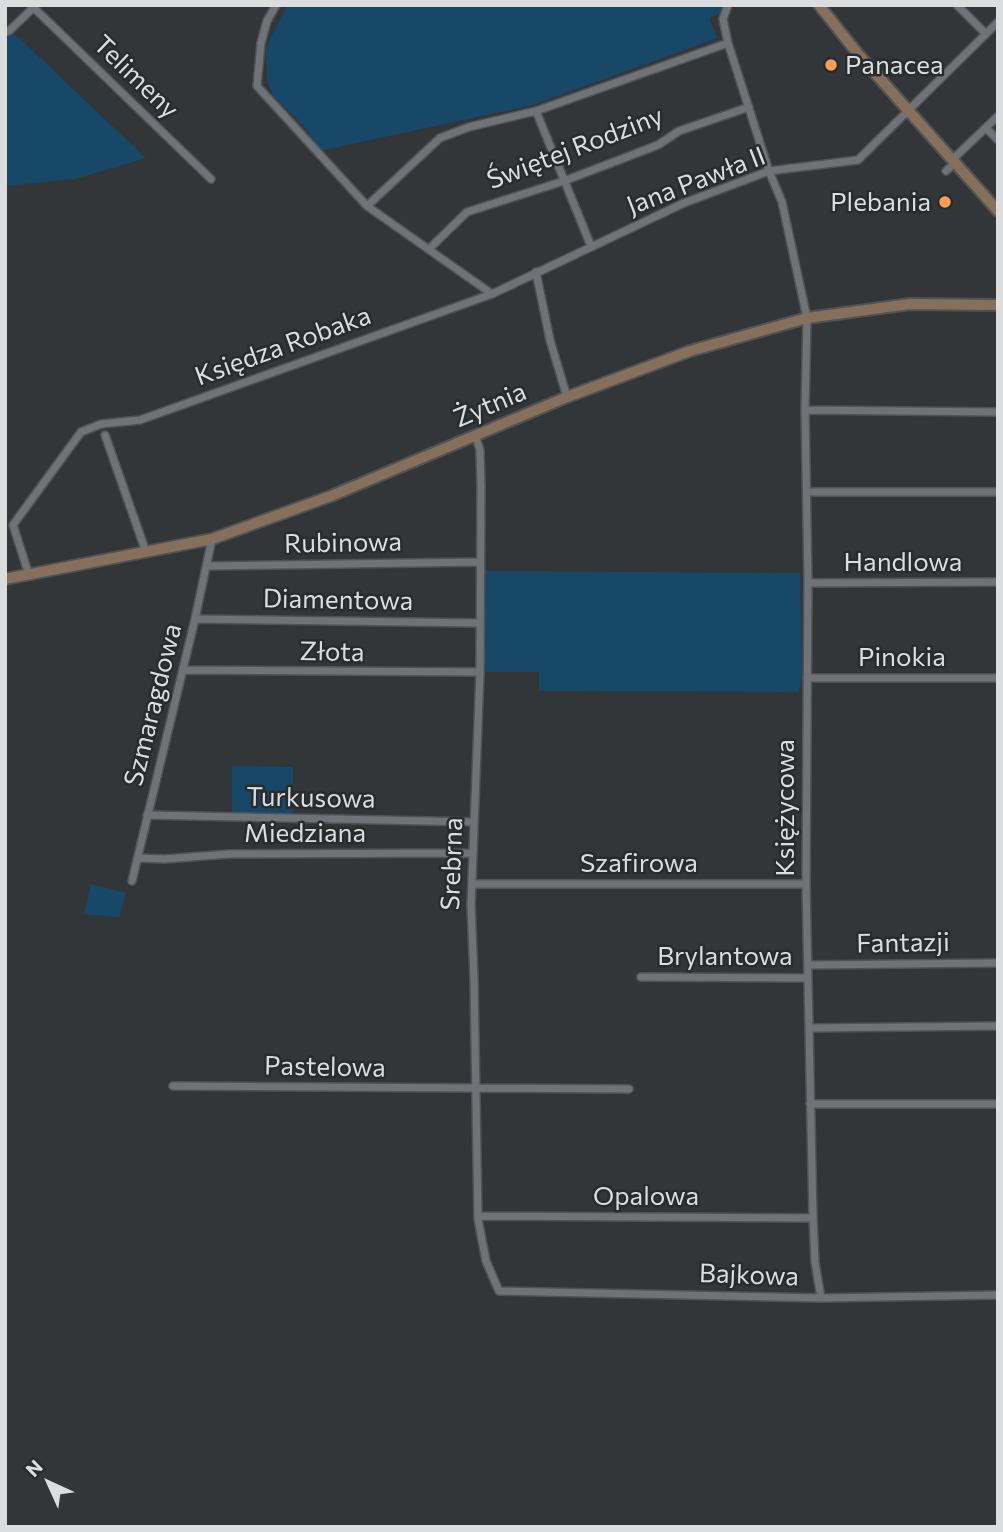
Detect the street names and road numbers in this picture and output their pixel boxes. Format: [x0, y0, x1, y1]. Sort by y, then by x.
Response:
street label: Telimeny [87, 29, 185, 125]
street label: Świętej Rodziny [482, 100, 668, 196]
street label: Jana Pawła II [622, 140, 770, 222]
street label: Księdza Robaka [191, 300, 375, 392]
street label: Żytnia [449, 376, 531, 434]
street label: Rubinowa [284, 526, 402, 560]
street label: Handlowa [844, 546, 962, 578]
street label: Diamentowa [263, 583, 413, 617]
street label: Szmaragdowa [118, 621, 188, 789]
street label: Złota [299, 636, 365, 668]
street label: Pinokia [858, 641, 946, 673]
street label: Księżycowa [769, 739, 801, 877]
street label: Turkusowa [246, 781, 376, 815]
street label: Miedziana [244, 817, 366, 849]
street label: Srebrna [435, 817, 469, 911]
street label: Szafirowa [580, 847, 698, 879]
street label: Fantazji [856, 927, 950, 959]
street label: Brylantowa [657, 940, 793, 972]
street label: Pastelowa [264, 1050, 386, 1084]
street label: Opalowa [593, 1180, 699, 1212]
street label: Bajkowa [699, 1258, 799, 1292]

